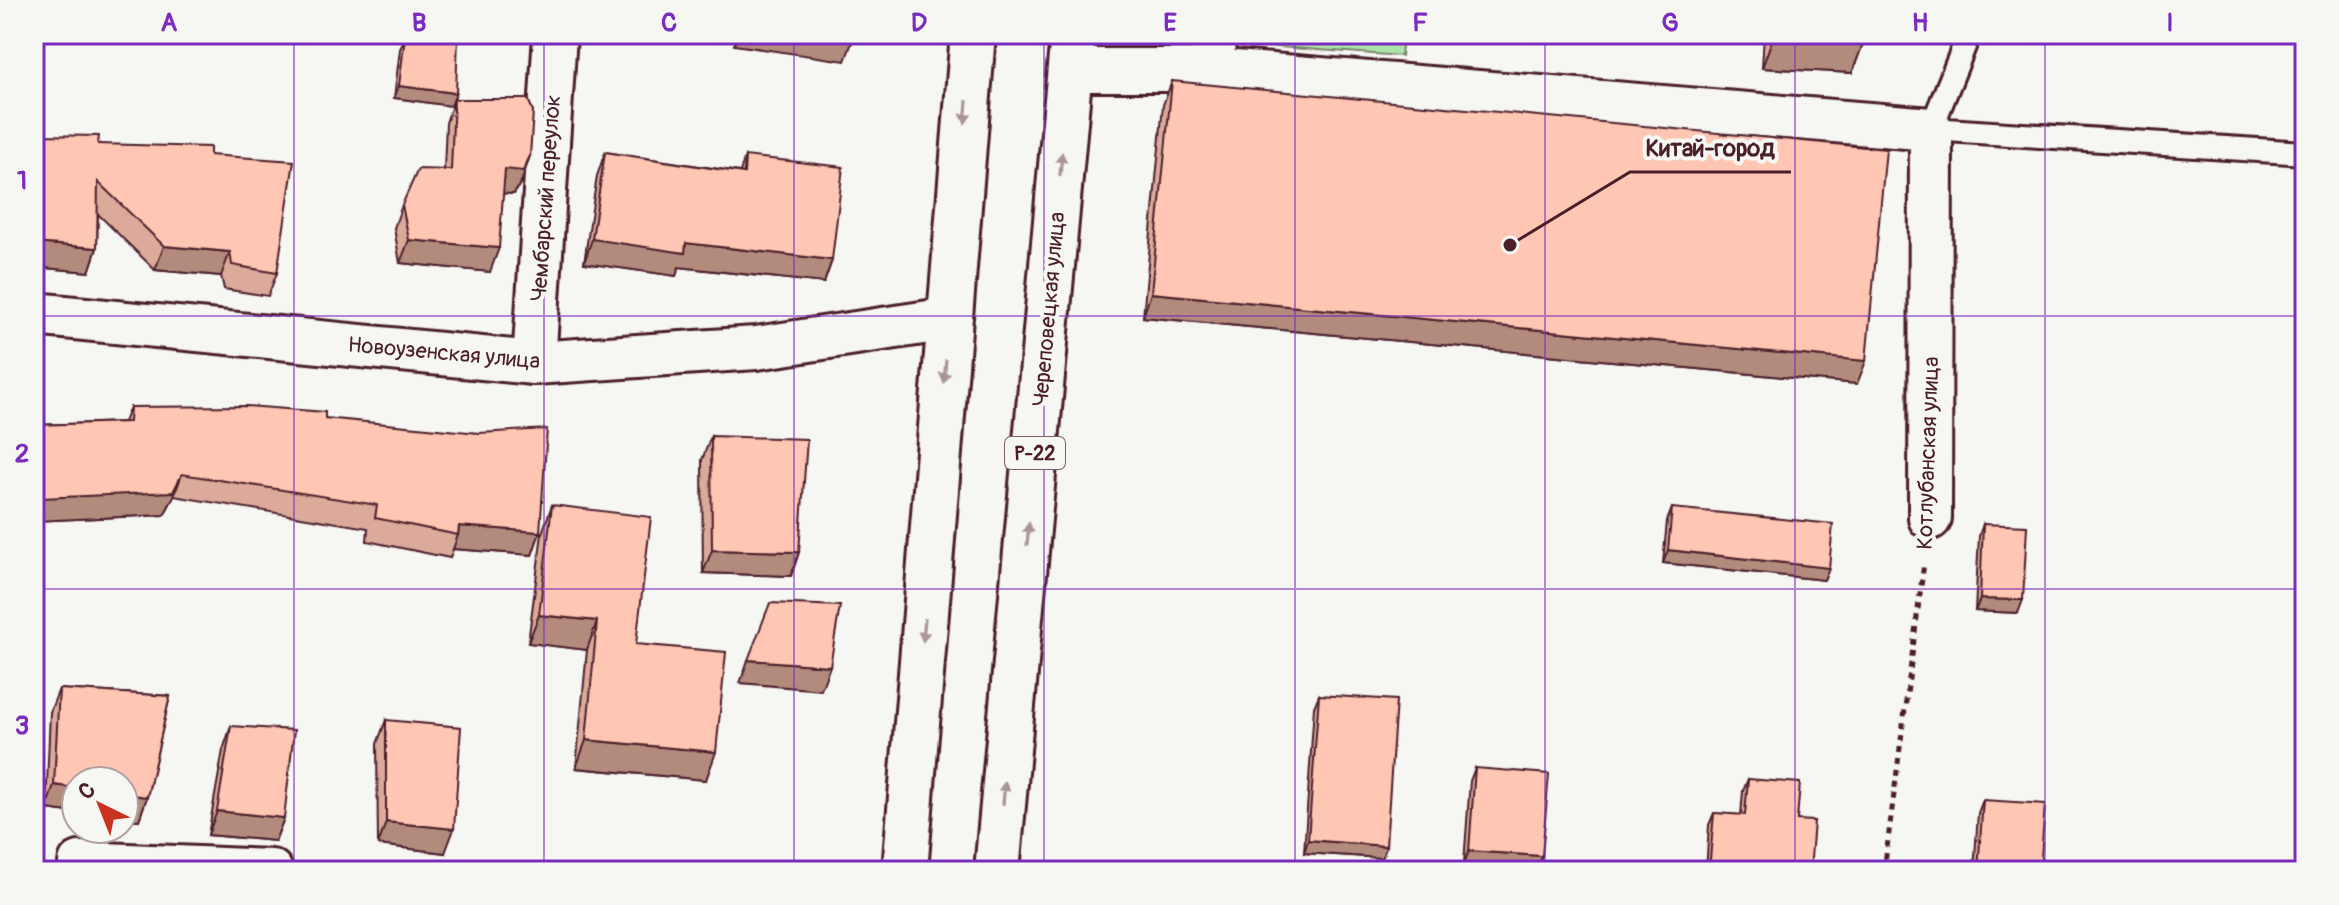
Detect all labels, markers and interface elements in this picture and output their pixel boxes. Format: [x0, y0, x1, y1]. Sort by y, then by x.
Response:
text: A [161, 7, 178, 39]
text: B [412, 7, 426, 39]
text: C [661, 7, 677, 39]
text: D [911, 7, 927, 39]
text: E [1163, 7, 1177, 39]
text: F [1412, 7, 1428, 39]
text: G [1661, 7, 1679, 39]
text: H [1912, 7, 1928, 39]
text: I [2166, 7, 2174, 39]
street label: Чембарский переулок [525, 94, 567, 302]
one-way arrow [960, 100, 973, 125]
callout: Китай-город [1630, 124, 1791, 172]
text: Китай-город [1645, 134, 1775, 163]
one-way arrow [1055, 151, 1068, 176]
text: 1 [17, 165, 27, 197]
street label: Череповецкая улица [1027, 211, 1071, 408]
street label: Новоузенская улица [347, 331, 541, 375]
street label: Котлубанская улица [1911, 356, 1945, 550]
one-way arrow [938, 359, 951, 384]
road number: Р-22 [1005, 437, 1065, 469]
text: 2 [15, 438, 29, 470]
one-way arrow [1021, 521, 1034, 546]
one-way arrow [917, 618, 930, 643]
text: 3 [15, 710, 29, 742]
north arrow [60, 765, 140, 845]
text: С [73, 776, 102, 806]
one-way arrow [998, 780, 1011, 805]

